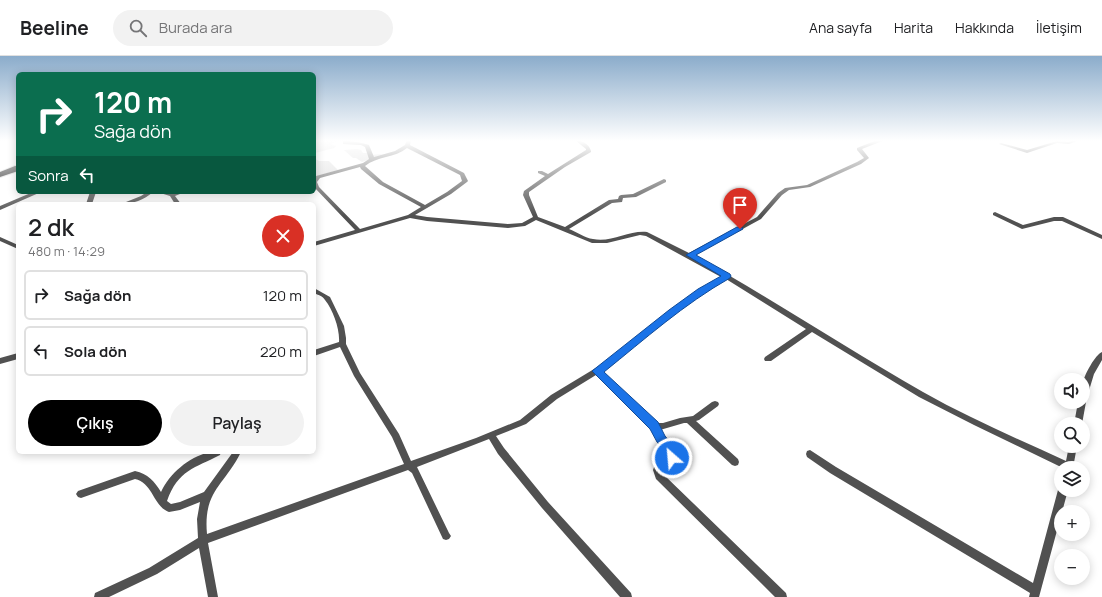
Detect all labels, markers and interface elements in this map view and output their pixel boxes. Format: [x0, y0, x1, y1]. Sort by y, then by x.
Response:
search box [113, 10, 393, 46]
text: Beeline [20, 15, 89, 41]
icon: search [127, 17, 149, 39]
text: Burada ara [159, 17, 232, 38]
text: Ana sayfa [809, 18, 872, 37]
text: Harita [894, 18, 933, 37]
text: Hakkında [955, 18, 1014, 37]
text: İletişim [1036, 18, 1082, 37]
text: 120 m [94, 83, 172, 121]
icon: right [28, 88, 80, 140]
text: Sağa dön [94, 119, 171, 143]
icon: left [76, 164, 98, 186]
text: Sonra [28, 165, 68, 186]
pin [723, 188, 757, 229]
icon: arrive [729, 194, 751, 216]
text: 2 dk [28, 210, 74, 243]
button: close [262, 215, 304, 257]
text: 480 m · 14:29 [28, 242, 105, 260]
icon: right [30, 284, 52, 306]
text: Sağa dön [64, 285, 131, 306]
text: 120 m [263, 285, 302, 306]
icon: left [30, 340, 52, 362]
text: Sola dön [64, 341, 127, 362]
text: 220 m [260, 341, 302, 362]
map controls [1054, 373, 1090, 585]
button: sound [1054, 373, 1090, 409]
button: Çıkış [28, 400, 162, 446]
button: Paylaş [170, 400, 304, 446]
button: search [1054, 417, 1090, 453]
position arrow [651, 437, 693, 479]
button: layers [1054, 461, 1090, 497]
button: + [1054, 505, 1090, 541]
button: − [1054, 549, 1090, 585]

